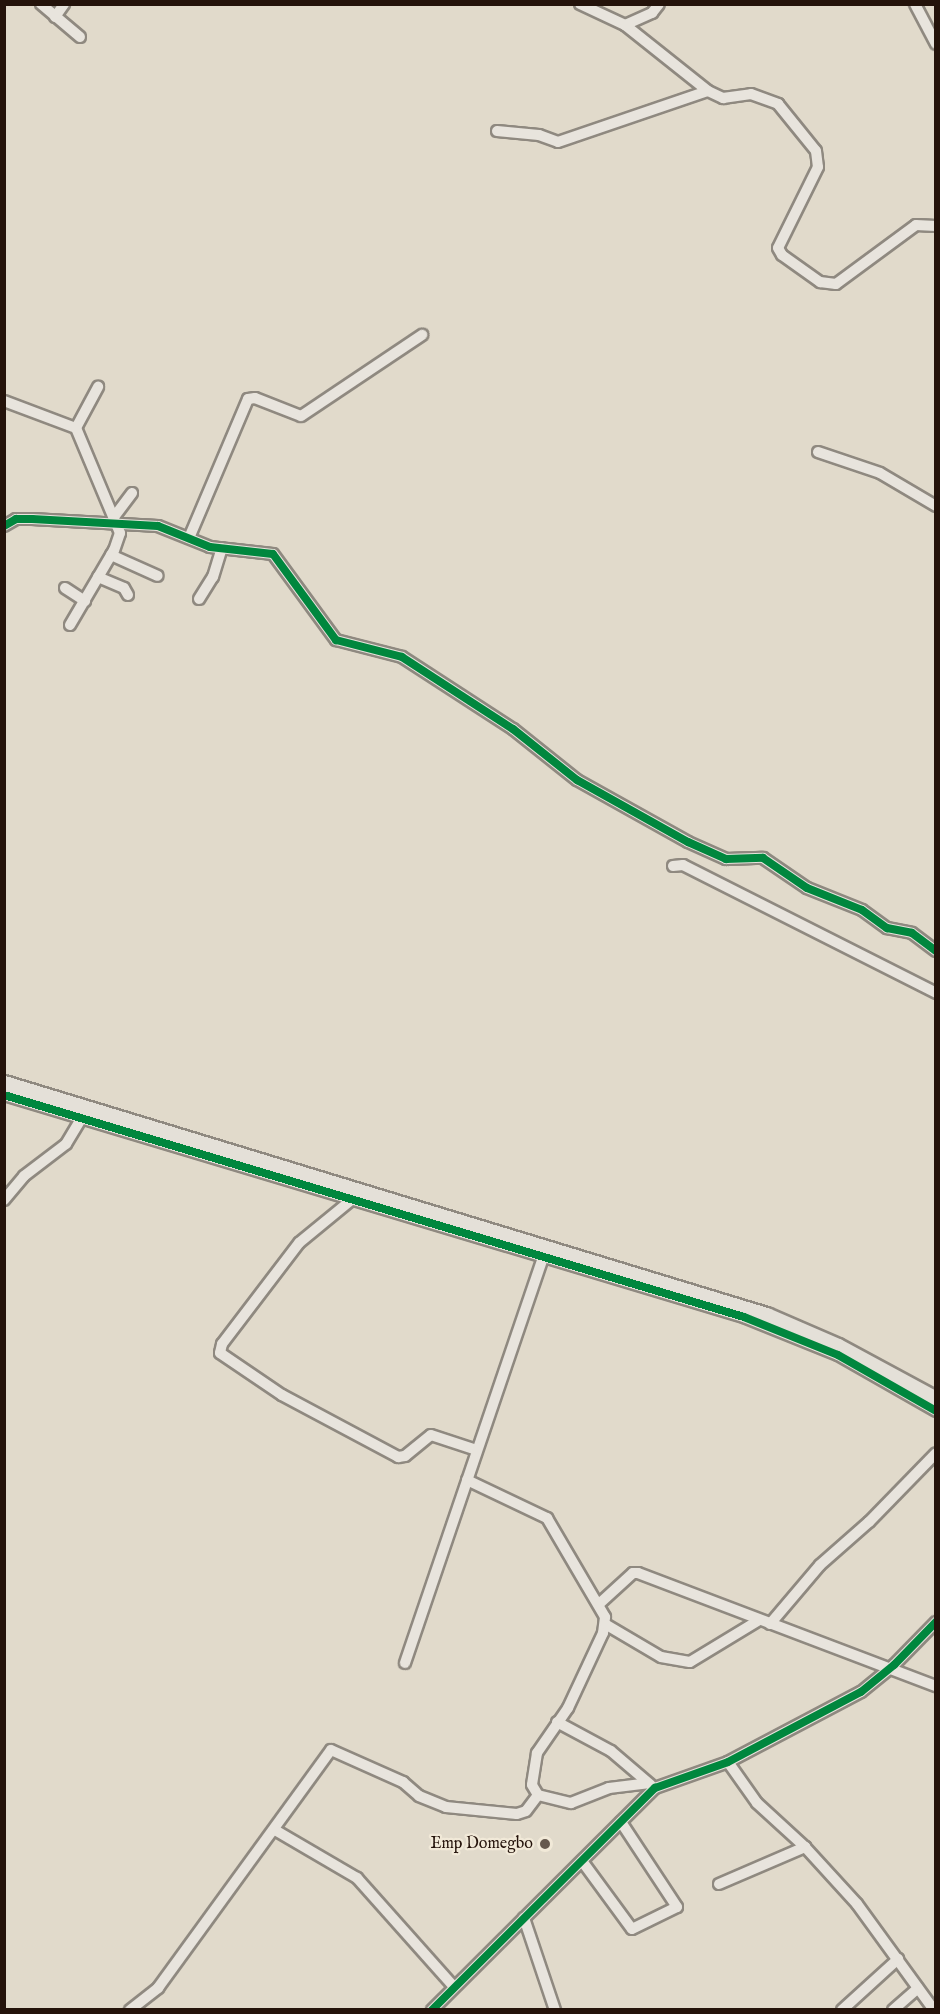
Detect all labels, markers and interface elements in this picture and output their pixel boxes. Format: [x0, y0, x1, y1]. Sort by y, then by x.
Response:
place label: Emp Domegbo [430, 1834, 533, 1854]
marker: Emp Domegbo [538, 1837, 552, 1851]

